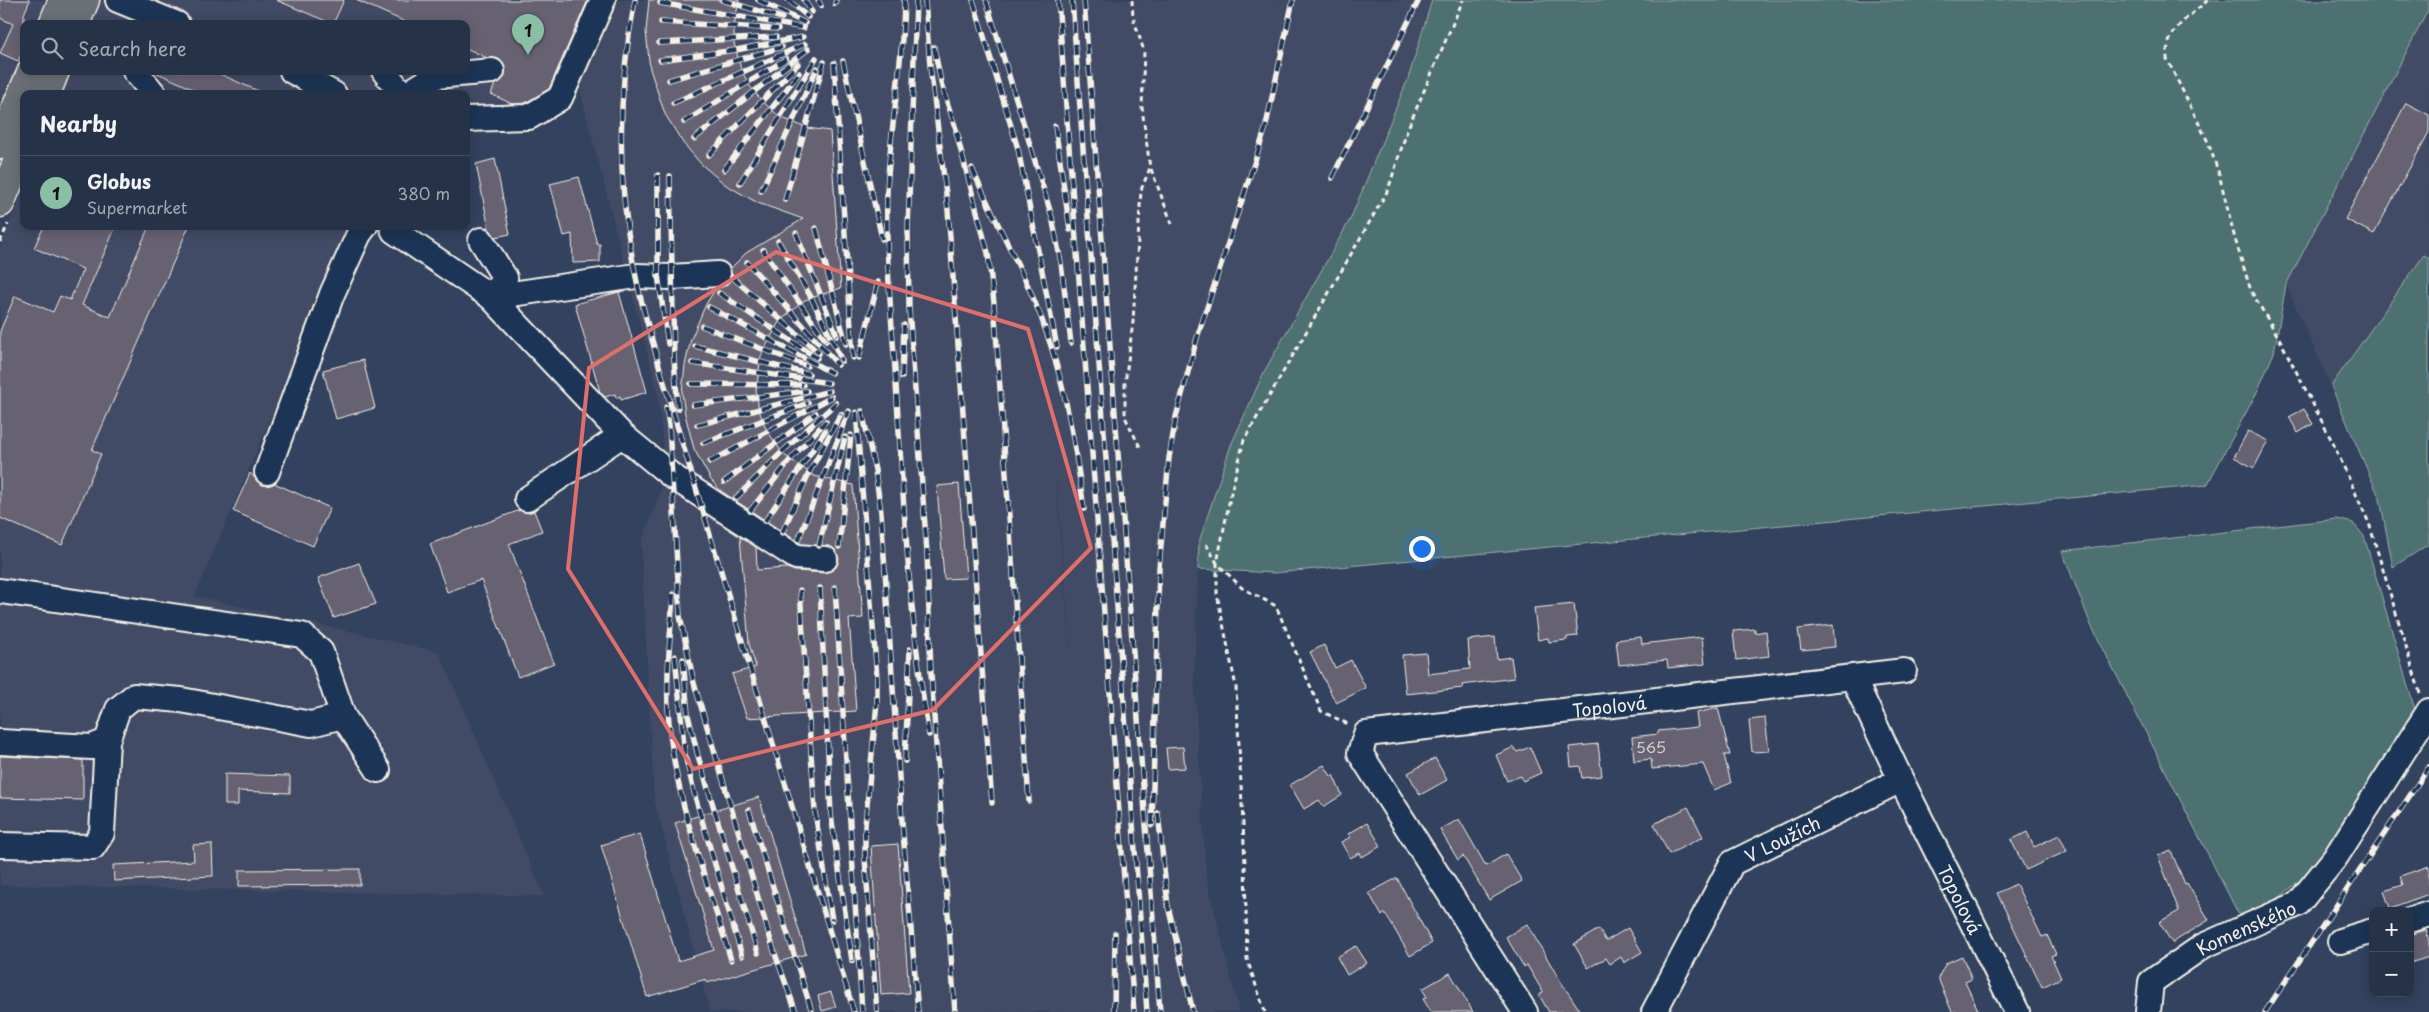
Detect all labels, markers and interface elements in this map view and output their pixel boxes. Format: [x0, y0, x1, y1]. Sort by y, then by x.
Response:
pin: 1 [512, 14, 544, 55]
search box [20, 20, 470, 75]
icon: search [38, 34, 66, 62]
text: Search here [78, 34, 187, 62]
text: Nearby [40, 107, 117, 139]
text: Globus [87, 167, 151, 195]
text: 1 [52, 181, 60, 205]
text: 380 m [398, 181, 450, 205]
text: Supermarket [87, 195, 187, 219]
your location [1409, 536, 1435, 562]
street label: Topolová [1571, 688, 1648, 723]
house number: 565 [1636, 735, 1666, 758]
street label: V Loužích [1739, 808, 1825, 869]
street label: Topolová [1932, 860, 1989, 939]
street label: Komenského [2190, 893, 2300, 961]
map controls [2369, 907, 2414, 997]
button: + [2369, 907, 2414, 952]
button: − [2369, 952, 2414, 997]

